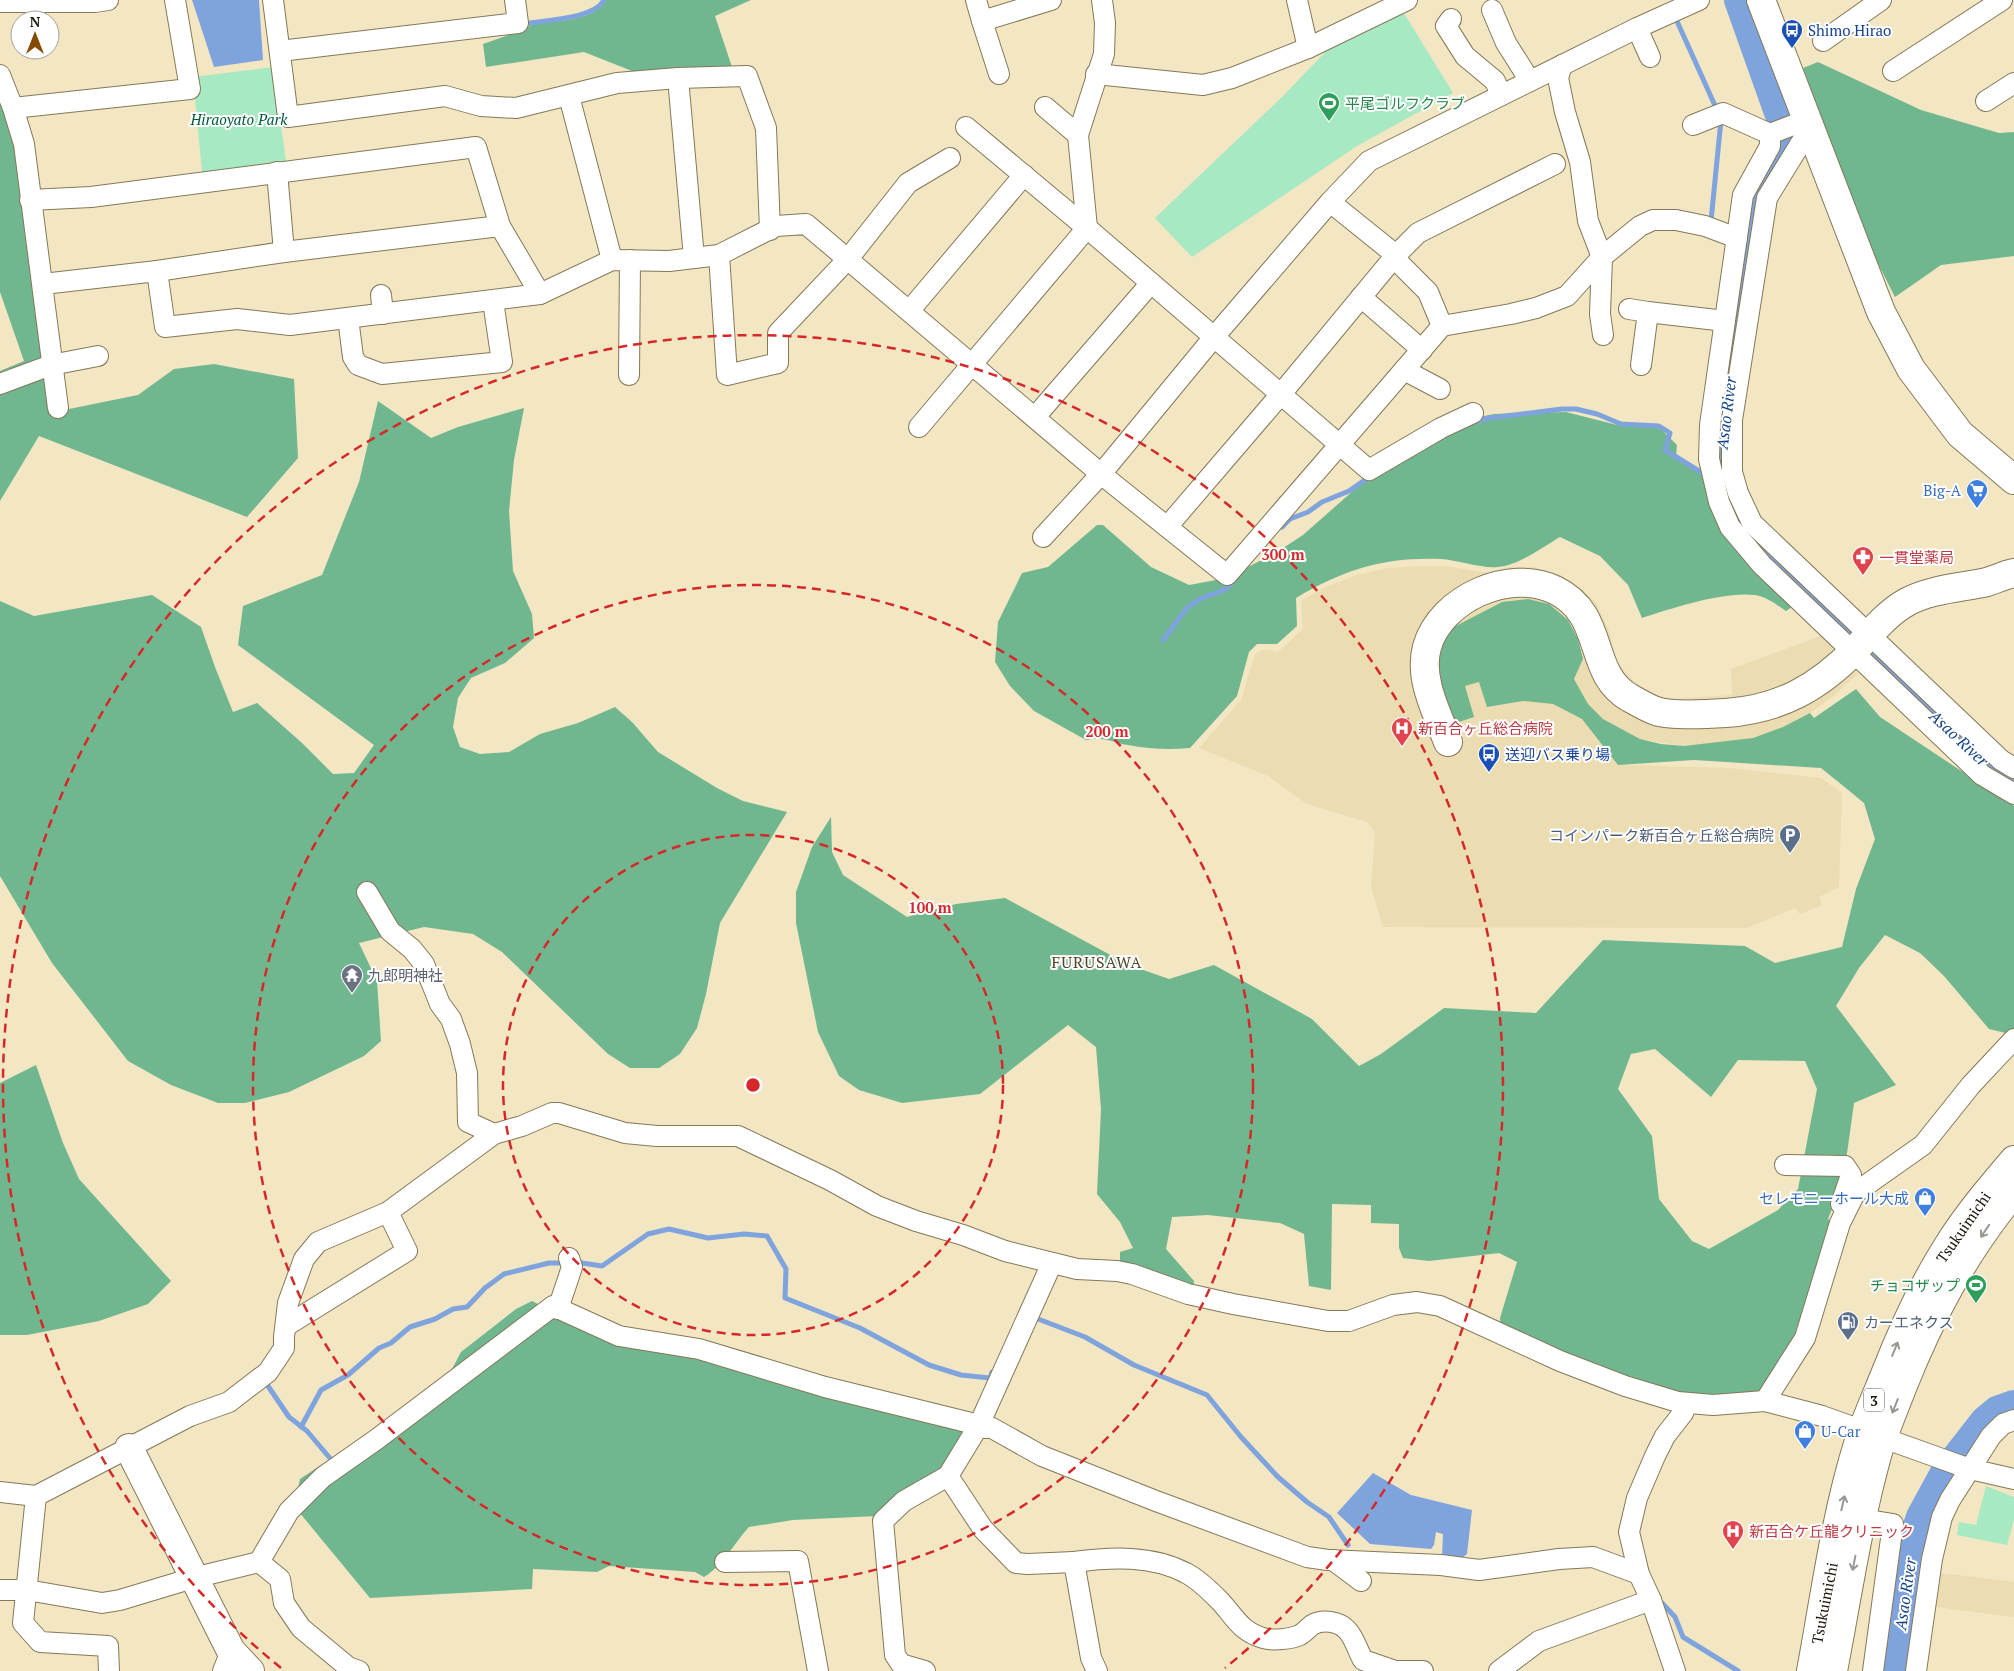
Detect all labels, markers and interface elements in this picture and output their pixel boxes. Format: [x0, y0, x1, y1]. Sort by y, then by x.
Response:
north arrow [10, 10, 60, 60]
text: N [30, 12, 41, 31]
bus stop icon: Shimo Hirao [1780, 18, 1804, 49]
place label: Shimo Hirao [1808, 20, 1891, 40]
sports icon: 平尾ゴルフクラブ [1317, 91, 1341, 122]
place label: 平尾ゴルフクラブ [1345, 93, 1465, 113]
park label: Hiraoyato Park [189, 109, 288, 129]
water label: Asao River [1711, 375, 1741, 451]
supermarket icon: Big-A [1965, 478, 1989, 509]
place label: Big-A [1923, 480, 1962, 500]
text: 300 m [1261, 544, 1305, 564]
pharmacy icon: 一貫堂薬局 [1851, 545, 1875, 576]
place label: 一貫堂薬局 [1879, 547, 1954, 567]
water label: Asao River [1924, 705, 1994, 771]
hospital icon: 新百合ヶ丘総合病院 [1390, 716, 1414, 747]
place label: 新百合ヶ丘総合病院 [1418, 718, 1553, 738]
text: 200 m [1085, 721, 1129, 741]
bus stop icon: 送迎バス乗り場 [1477, 742, 1501, 773]
place label: 送迎バス乗り場 [1505, 744, 1610, 764]
parking icon: コインパーク新百合ヶ丘総合病院 [1778, 823, 1802, 854]
place label: コインパーク新百合ヶ丘総合病院 [1549, 825, 1774, 845]
text: 100 m [908, 897, 952, 917]
district label: FURUSAWA [1052, 951, 1142, 973]
temple icon: 九郎明神社 [340, 963, 364, 994]
place label: 九郎明神社 [368, 965, 443, 985]
centre of rings [744, 1076, 762, 1094]
shop icon: セレモニーホール大成 [1913, 1186, 1937, 1217]
street label: Tsukuimichi [1931, 1187, 1995, 1267]
place label: セレモニーホール大成 [1759, 1188, 1909, 1208]
one-way arrow [1980, 1223, 1990, 1237]
sports icon: チョコザップ [1964, 1273, 1988, 1304]
place label: チョコザップ [1870, 1275, 1960, 1295]
fuel station icon: カーエネクス [1836, 1310, 1860, 1341]
place label: カーエネクス [1864, 1312, 1954, 1332]
one-way arrow [1890, 1342, 1900, 1357]
road number: 3 [1864, 1388, 1884, 1412]
one-way arrow [1890, 1398, 1899, 1413]
shop icon: U-Car [1793, 1419, 1817, 1450]
place label: U-Car [1821, 1421, 1861, 1441]
one-way arrow [1839, 1495, 1848, 1511]
hospital icon: 新百合ケ丘龍クリニック [1721, 1519, 1745, 1550]
place label: 新百合ケ丘龍クリニック [1749, 1521, 1914, 1541]
one-way arrow [1849, 1554, 1858, 1570]
water label: Asao River [1889, 1556, 1921, 1632]
street label: Tsukuimichi [1806, 1561, 1842, 1645]

